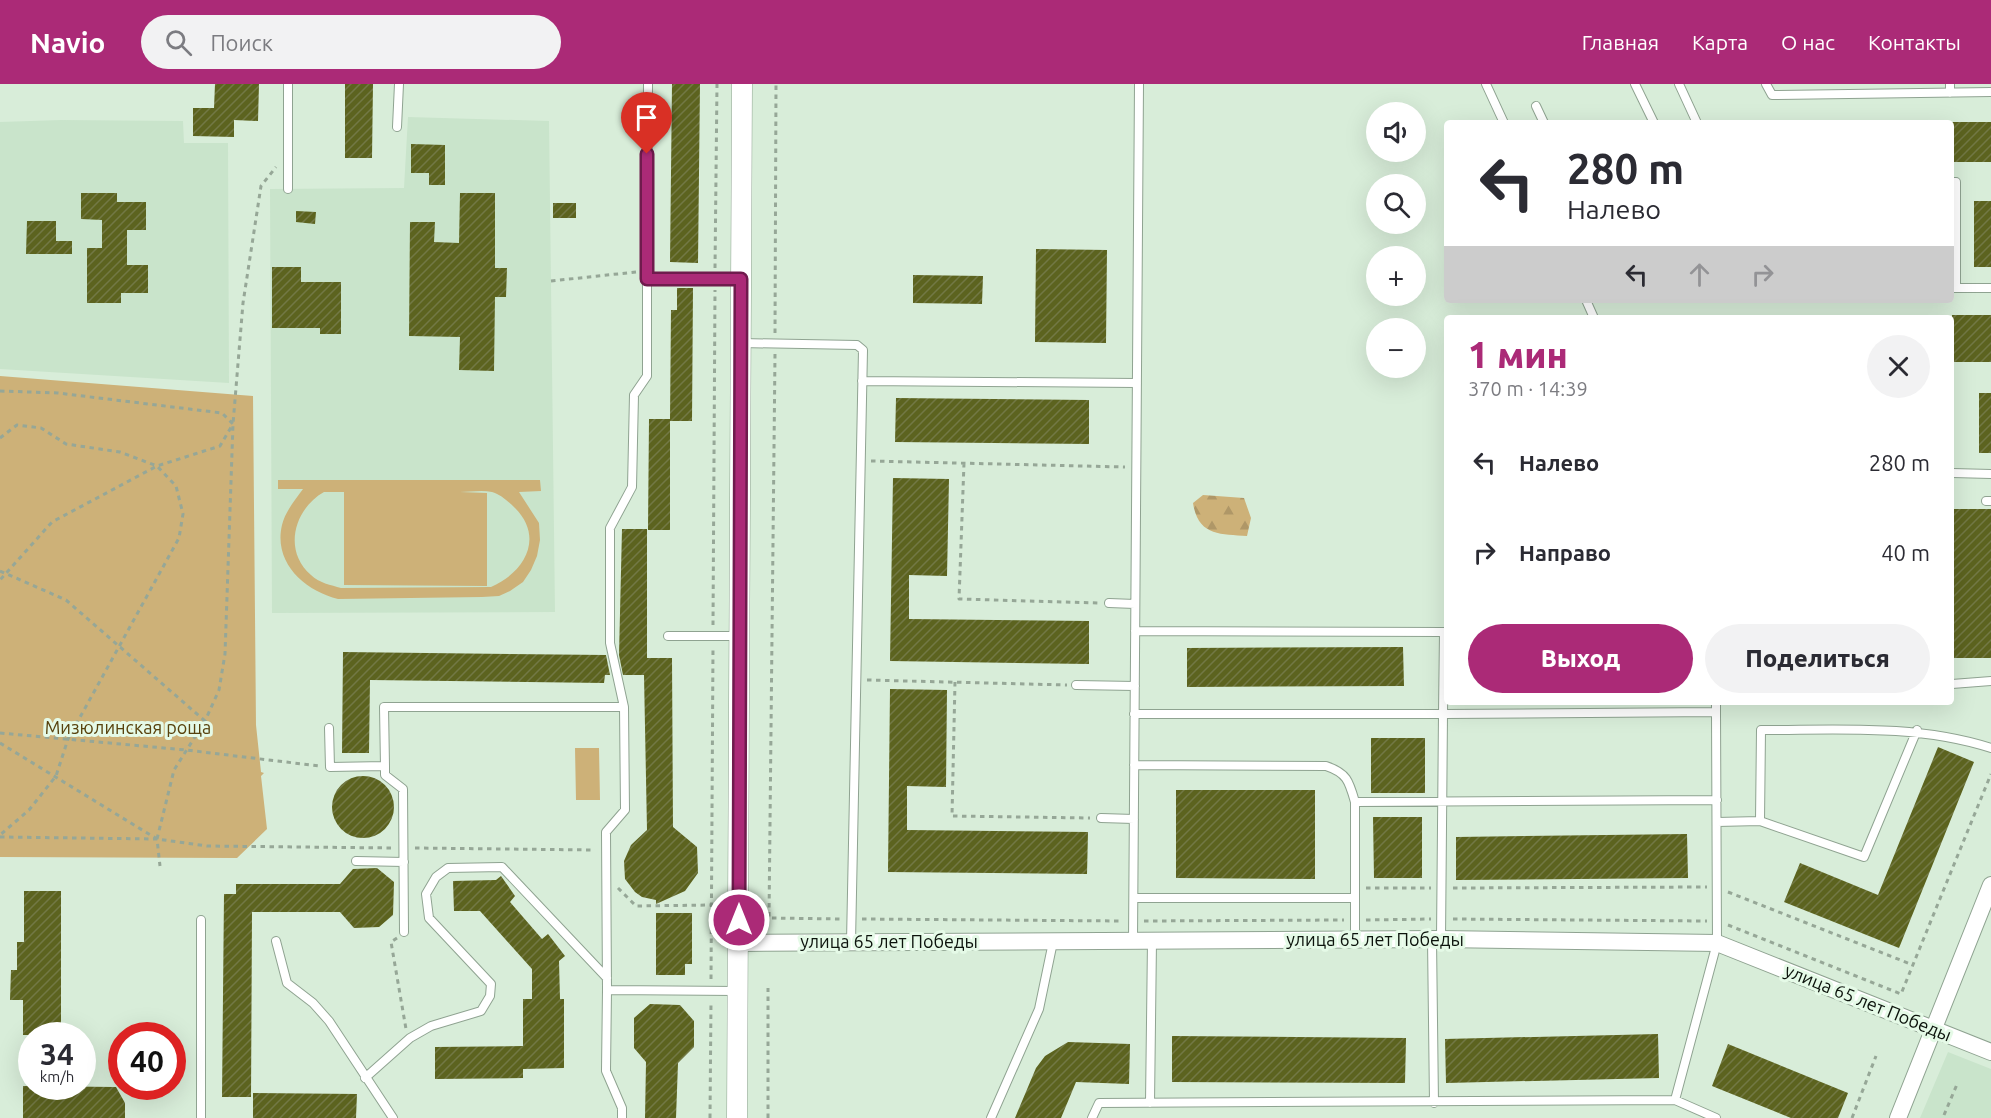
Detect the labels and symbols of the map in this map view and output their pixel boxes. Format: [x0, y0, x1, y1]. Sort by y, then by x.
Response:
pin [621, 92, 672, 154]
park label: Мизюлинская роща [45, 717, 211, 737]
position arrow [707, 888, 771, 952]
street label: улица 65 лет Победы [1286, 929, 1464, 949]
street label: улица 65 лет Победы [800, 931, 978, 951]
street label: улица 65 лет Победы [1782, 960, 1955, 1045]
speed limit sign: 40 [108, 1022, 186, 1100]

